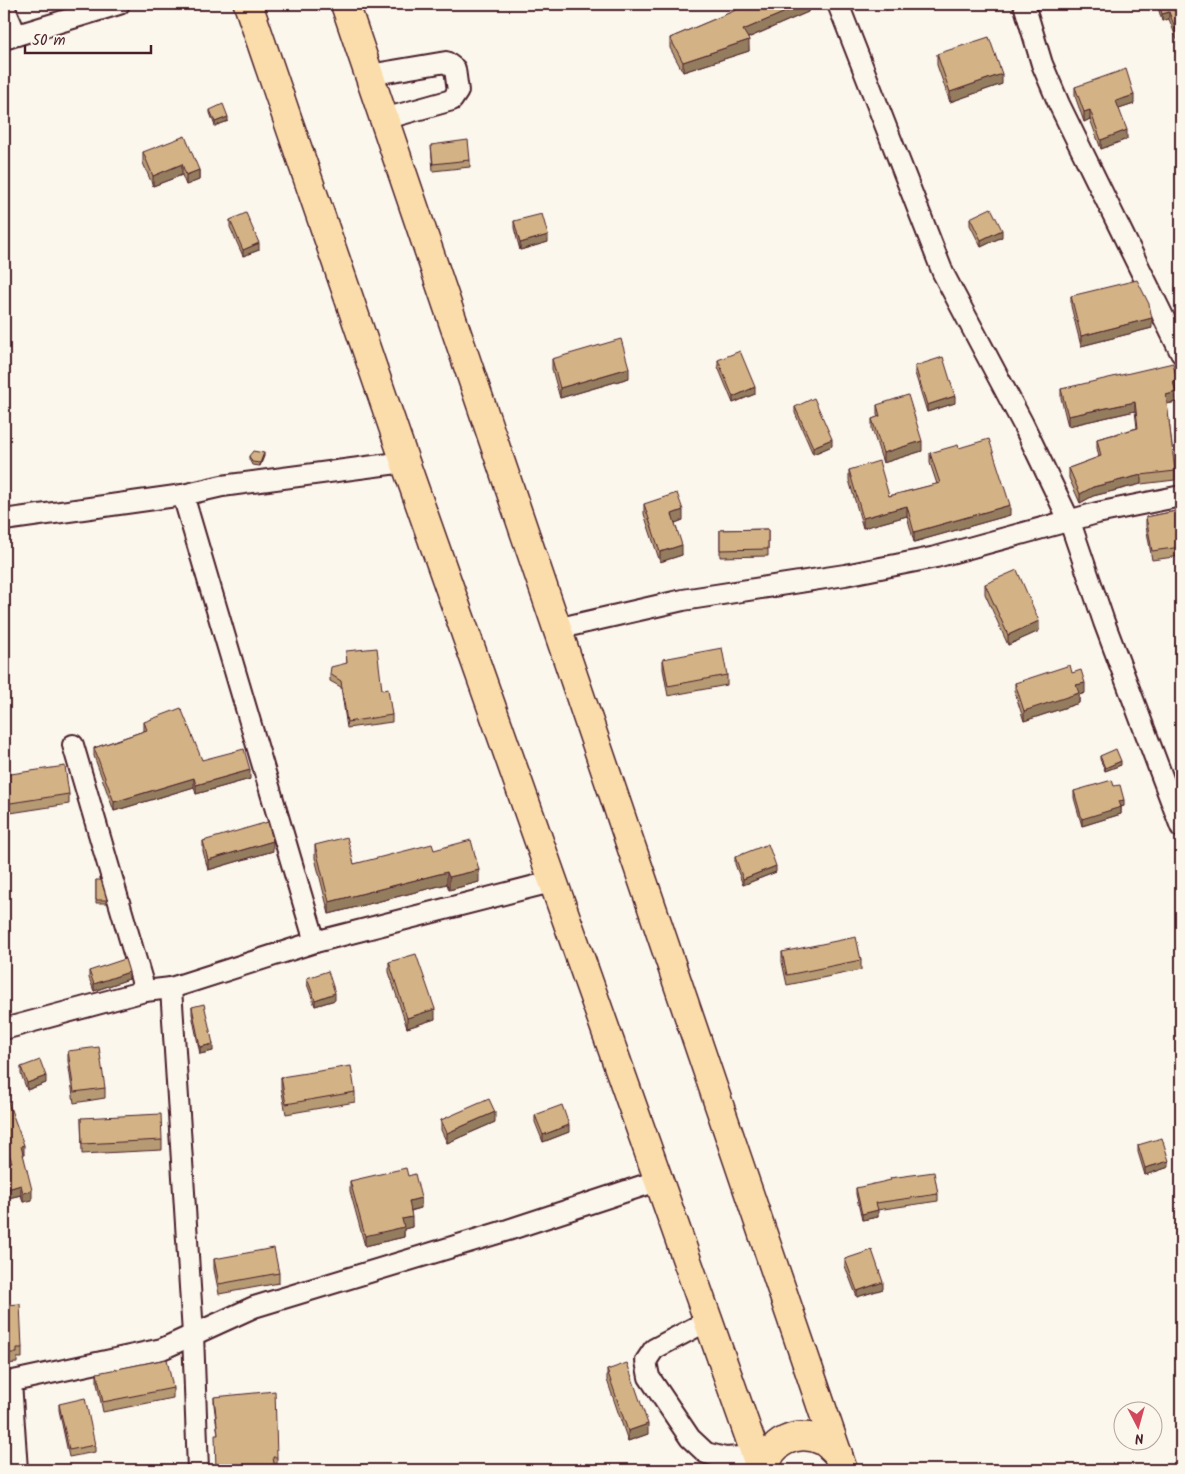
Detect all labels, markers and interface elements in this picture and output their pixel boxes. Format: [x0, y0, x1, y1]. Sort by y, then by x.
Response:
scale bar [25, 22, 151, 54]
text: 50 m [32, 29, 66, 53]
north arrow [1112, 1402, 1162, 1452]
text: N [1134, 1427, 1145, 1449]

